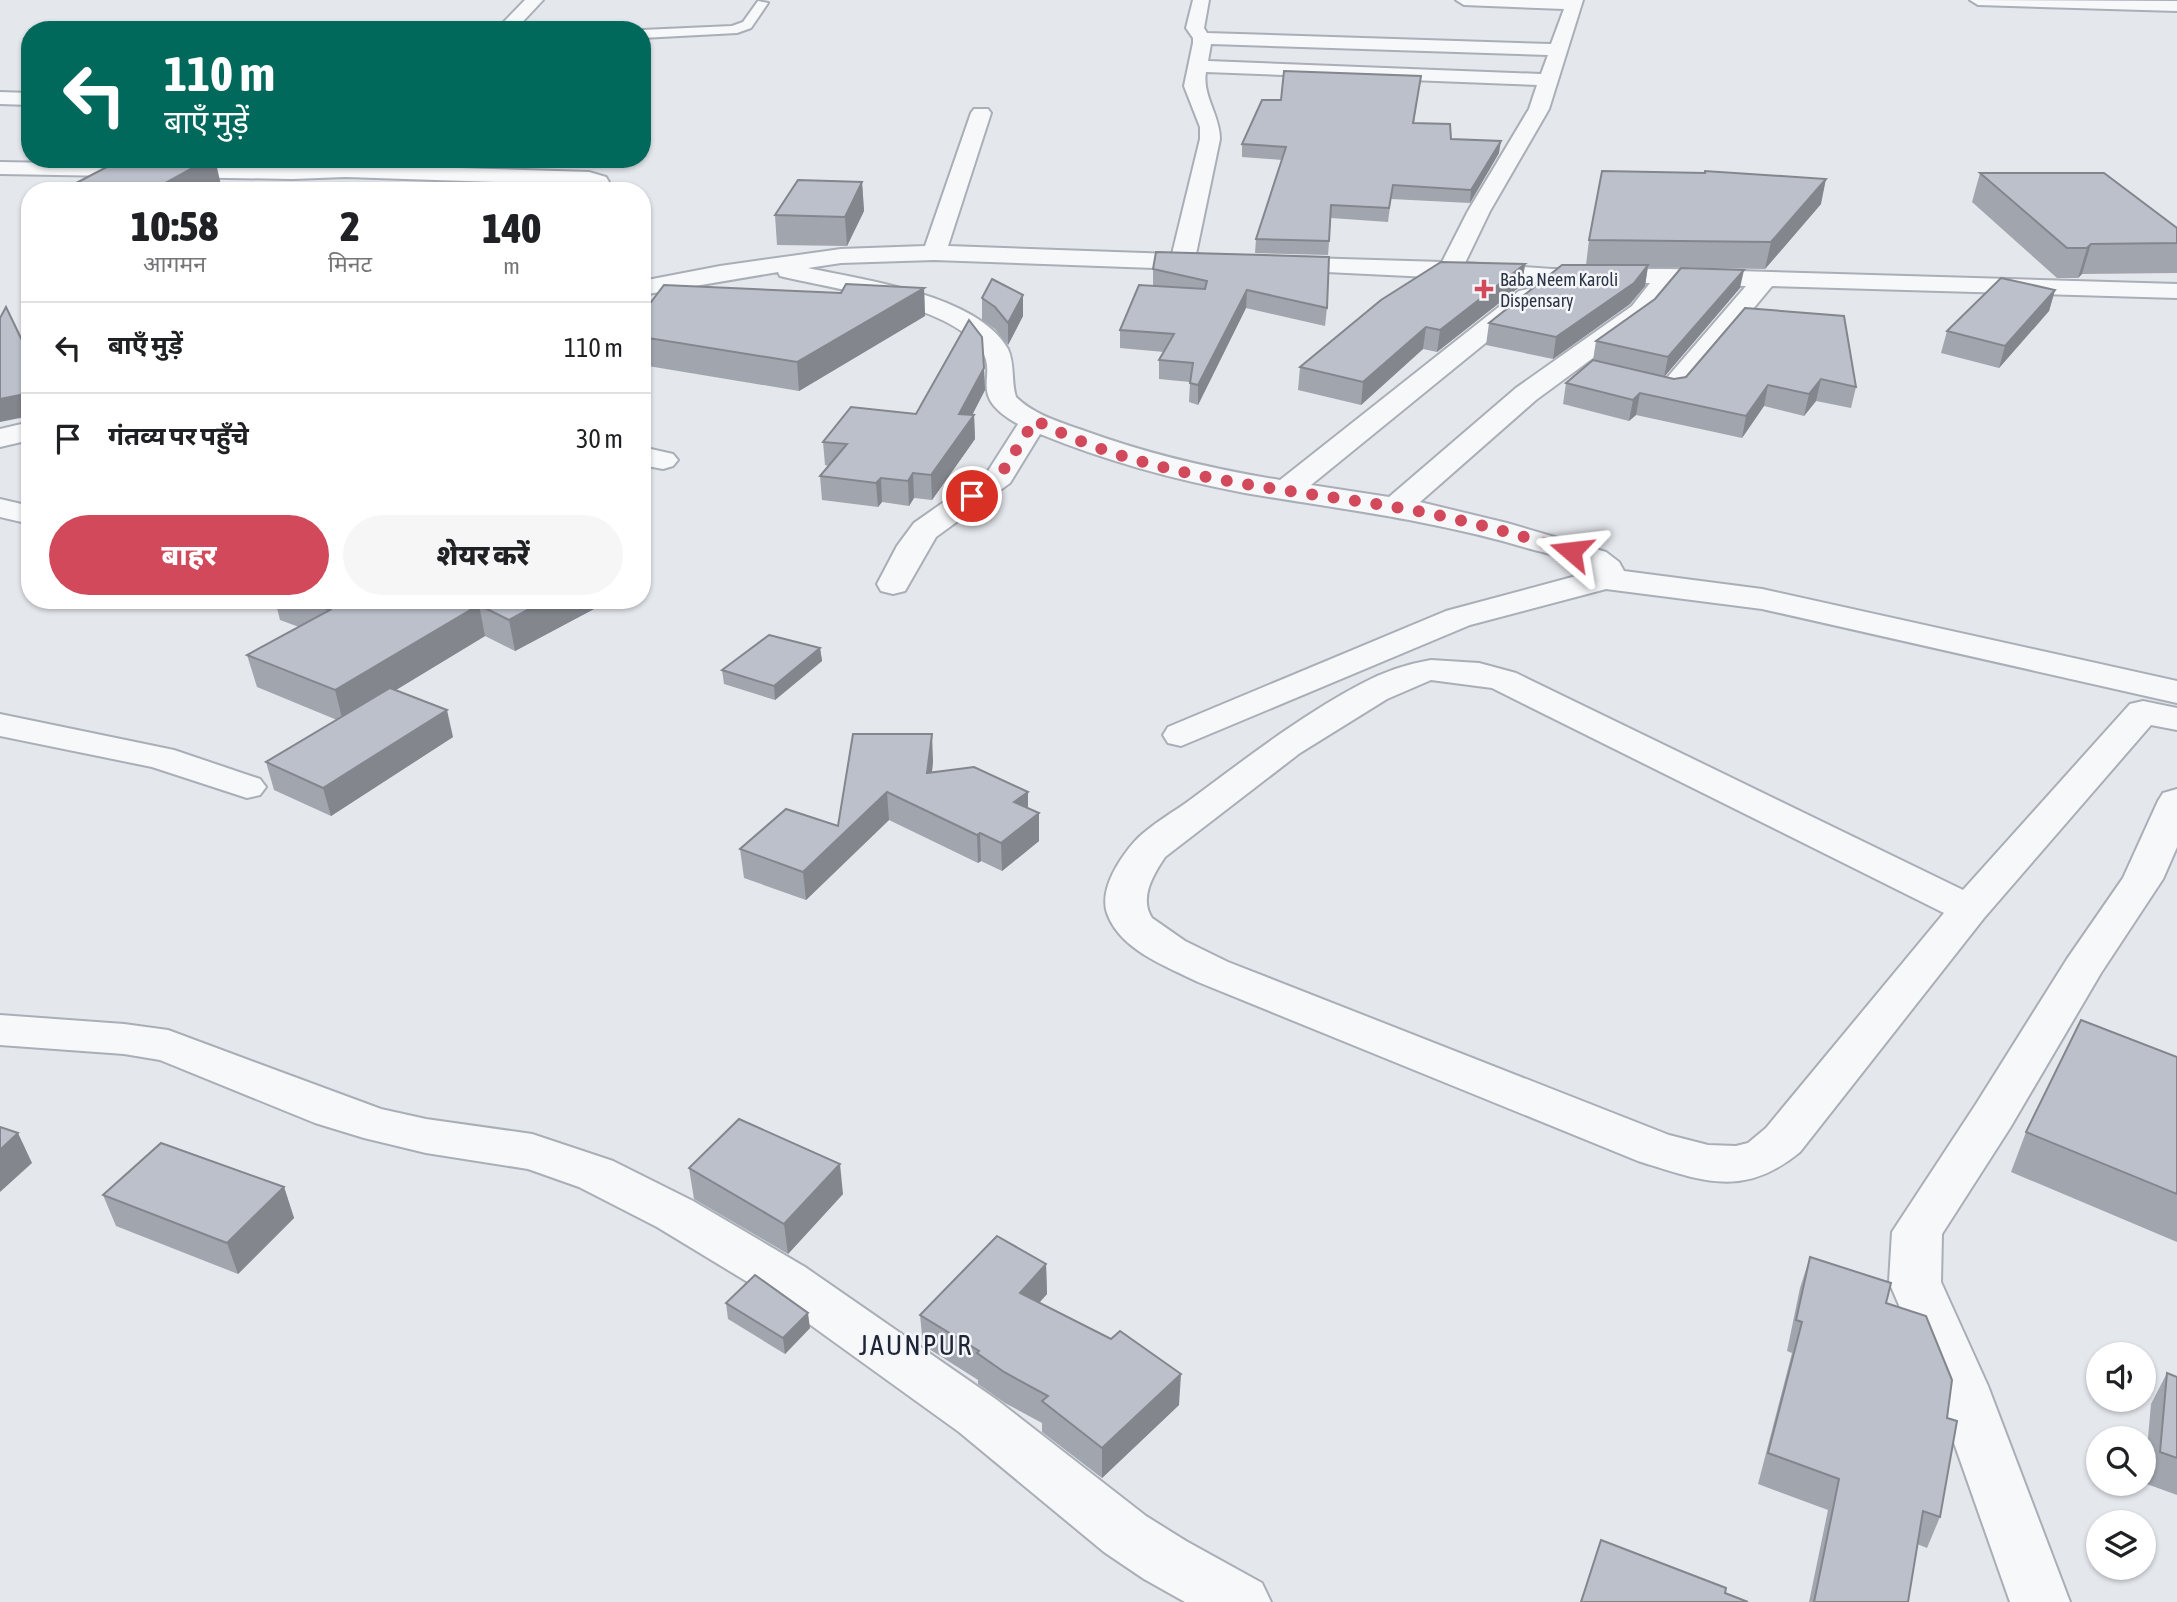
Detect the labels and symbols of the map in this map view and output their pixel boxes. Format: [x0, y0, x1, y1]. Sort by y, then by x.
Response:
place label: Baba Neem Karoli Dispensary [1500, 269, 1618, 311]
marker: Baba Neem Karoli Dispensary [1474, 279, 1494, 299]
pin [942, 466, 1002, 526]
position arrow [1534, 514, 1608, 588]
district label: JAUNPUR [859, 1329, 973, 1361]

